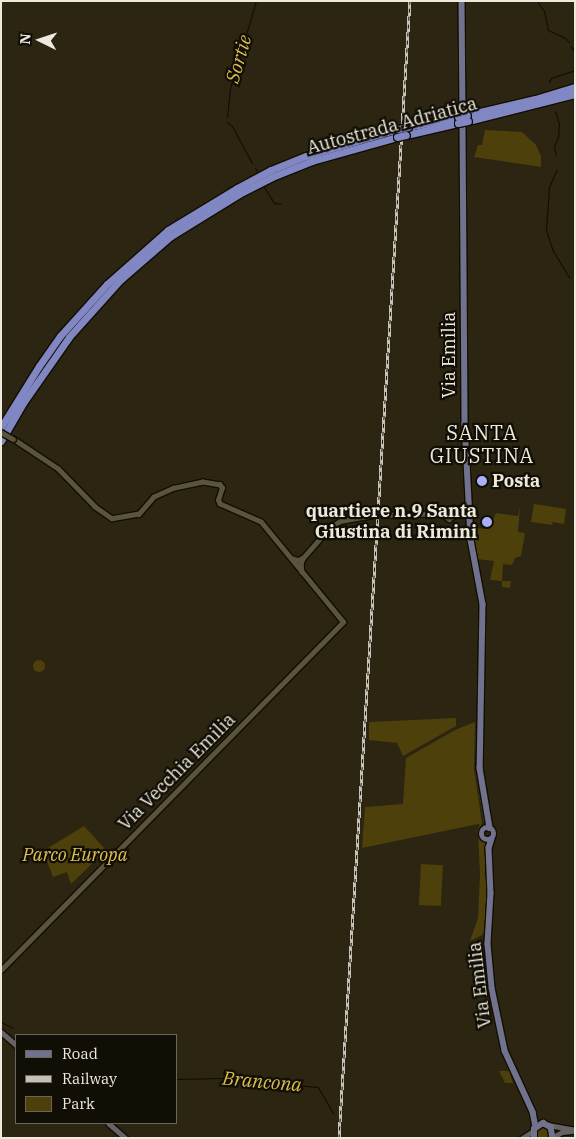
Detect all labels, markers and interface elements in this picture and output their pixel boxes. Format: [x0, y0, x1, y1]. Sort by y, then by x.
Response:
north arrow [15, 15, 65, 65]
water label: Sortie [221, 32, 257, 86]
text: N [16, 33, 34, 45]
street label: Autostrada Adriatica [305, 93, 479, 159]
street label: Via Emilia [438, 312, 460, 398]
district label: SANTA GIUSTINA [429, 421, 535, 468]
place label: Posta [492, 470, 540, 492]
marker: Posta [476, 475, 488, 487]
place label: quartiere n.9 Santa Giustina di Rimini [306, 501, 477, 544]
marker: quartiere n.9 Santa Giustina di Rimini [481, 516, 493, 528]
street label: Via Vecchia Emilia [114, 709, 240, 835]
park label: Parco Europa [23, 844, 127, 866]
street label: Via Emilia [464, 941, 496, 1029]
legend [15, 1034, 178, 1124]
text: Road [62, 1044, 98, 1063]
water label: Brancona [222, 1067, 302, 1097]
text: Railway [62, 1069, 117, 1088]
text: Park [62, 1094, 95, 1113]

